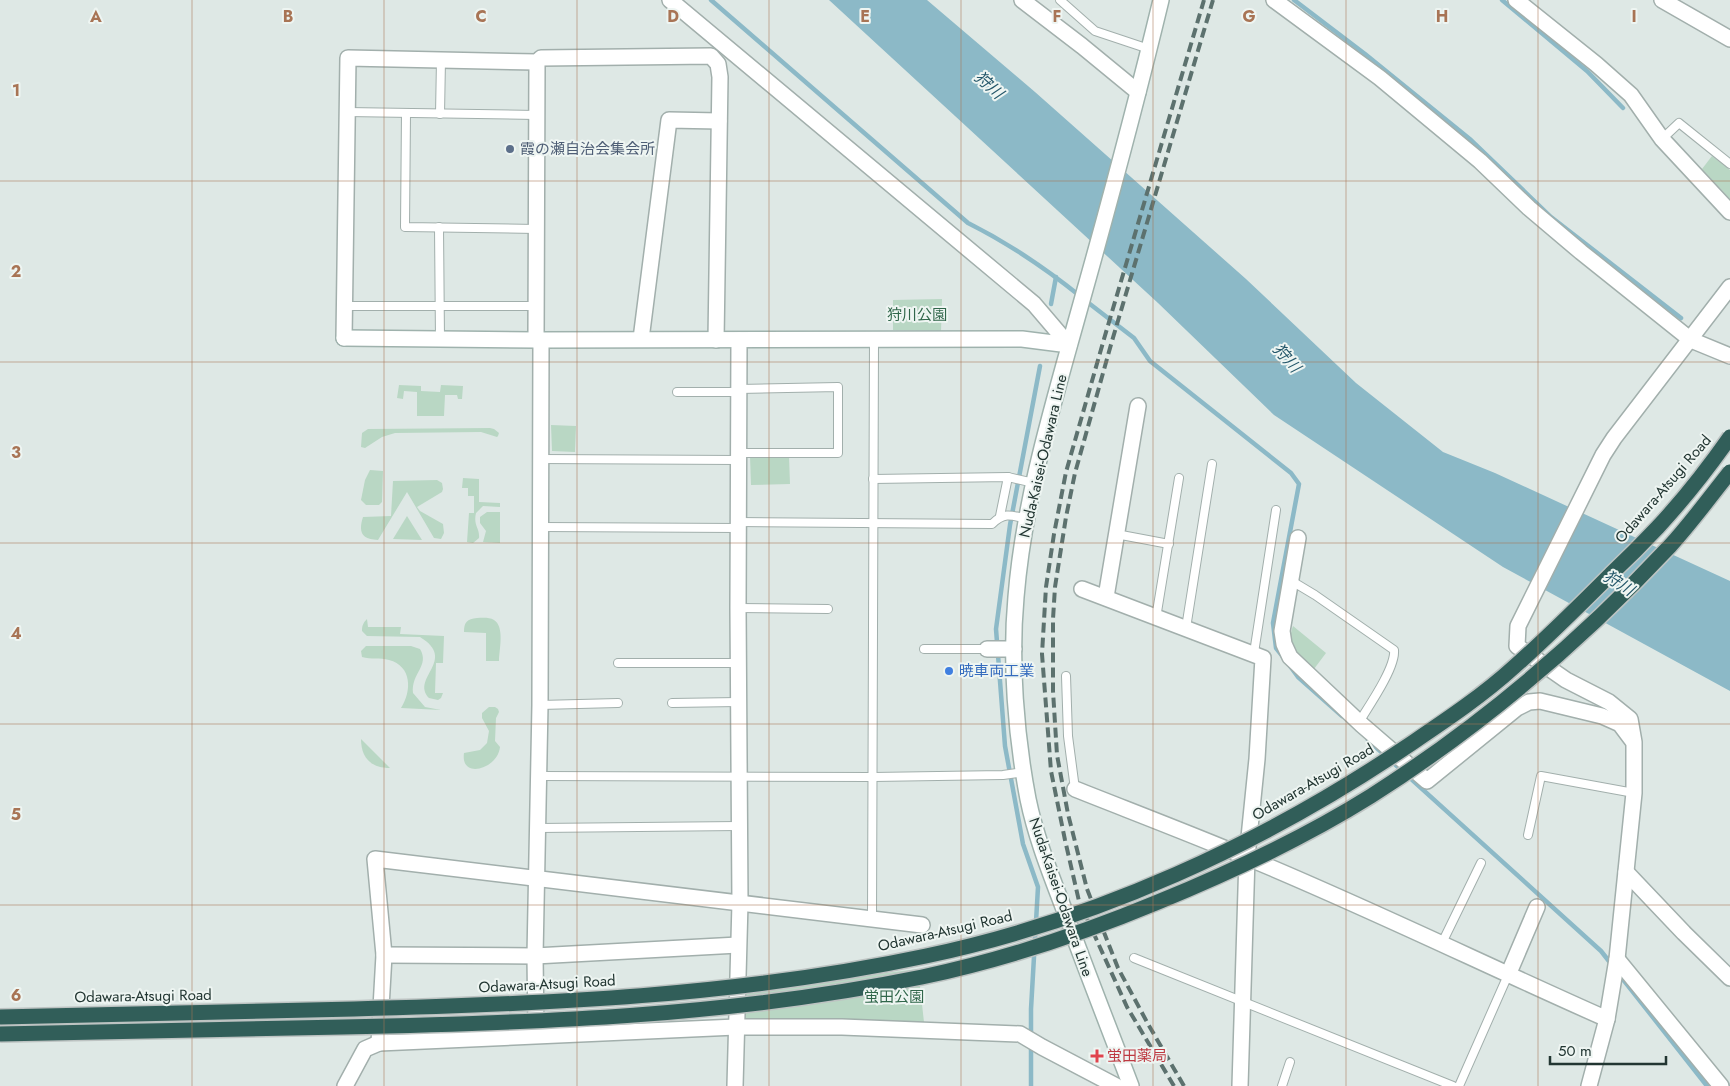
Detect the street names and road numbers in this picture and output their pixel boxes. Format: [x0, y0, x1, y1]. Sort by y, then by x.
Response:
street label: Nuda-Kaisei-Odawara Line [1014, 372, 1073, 540]
street label: Odawara-Atsugi Road [1610, 430, 1716, 548]
street label: Odawara-Atsugi Road [1248, 738, 1378, 826]
street label: Nuda-Kaisei-Odawara Line [1023, 815, 1099, 980]
street label: Odawara-Atsugi Road [876, 905, 1014, 957]
street label: Odawara-Atsugi Road [478, 969, 616, 999]
street label: Odawara-Atsugi Road [74, 984, 212, 1008]

